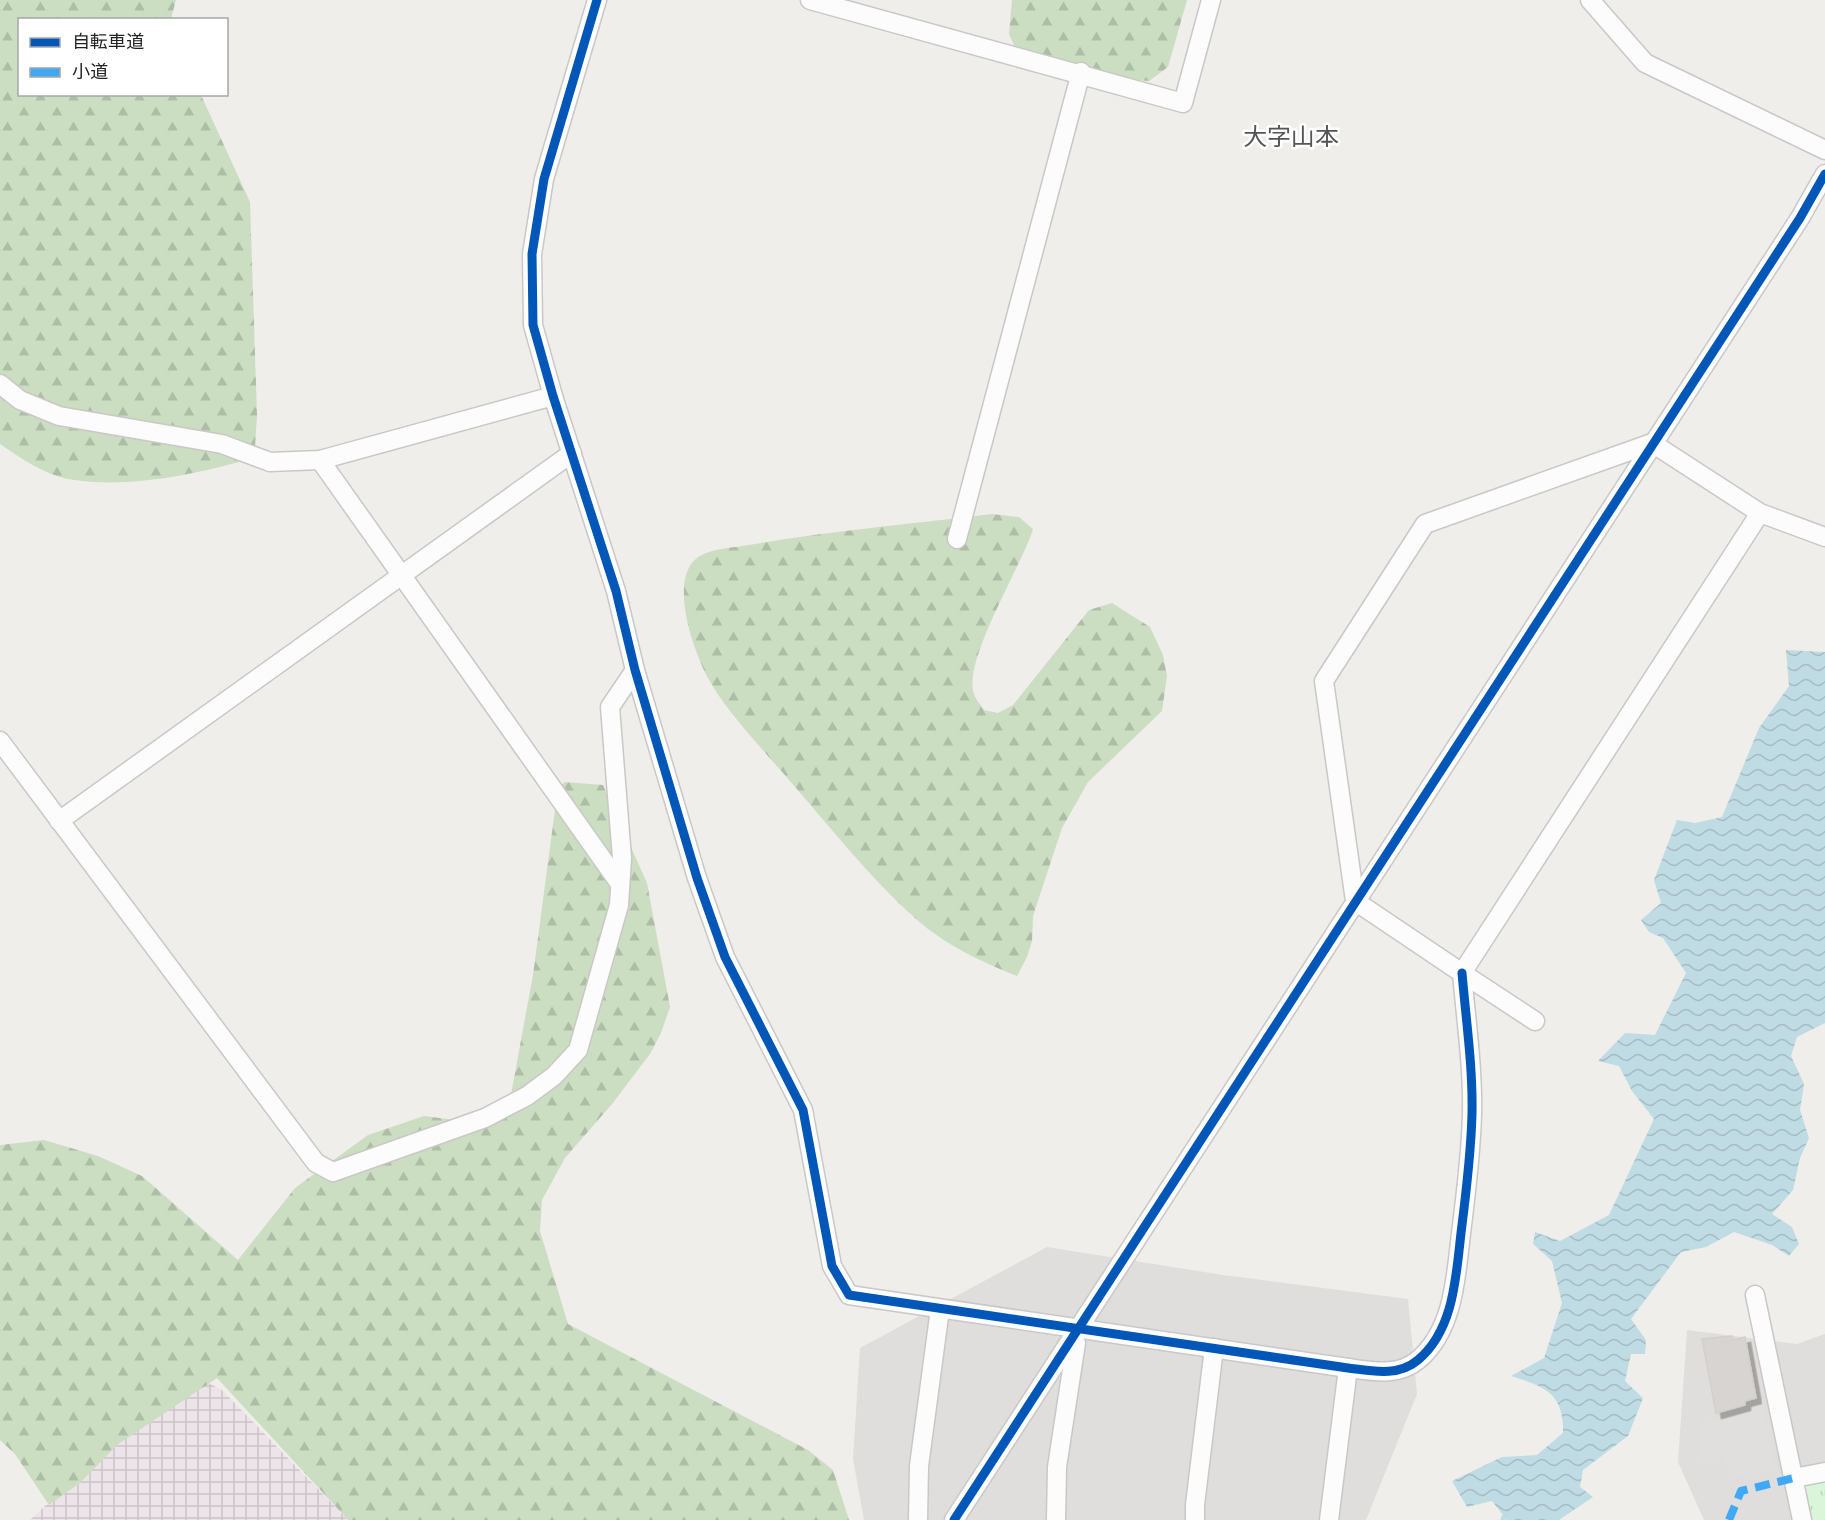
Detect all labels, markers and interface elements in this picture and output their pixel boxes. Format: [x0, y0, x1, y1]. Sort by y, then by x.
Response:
legend [18, 18, 228, 96]
text: 自転車道 [72, 32, 144, 52]
text: 小道 [72, 62, 108, 82]
district label: 大字山本 [1243, 124, 1339, 150]

